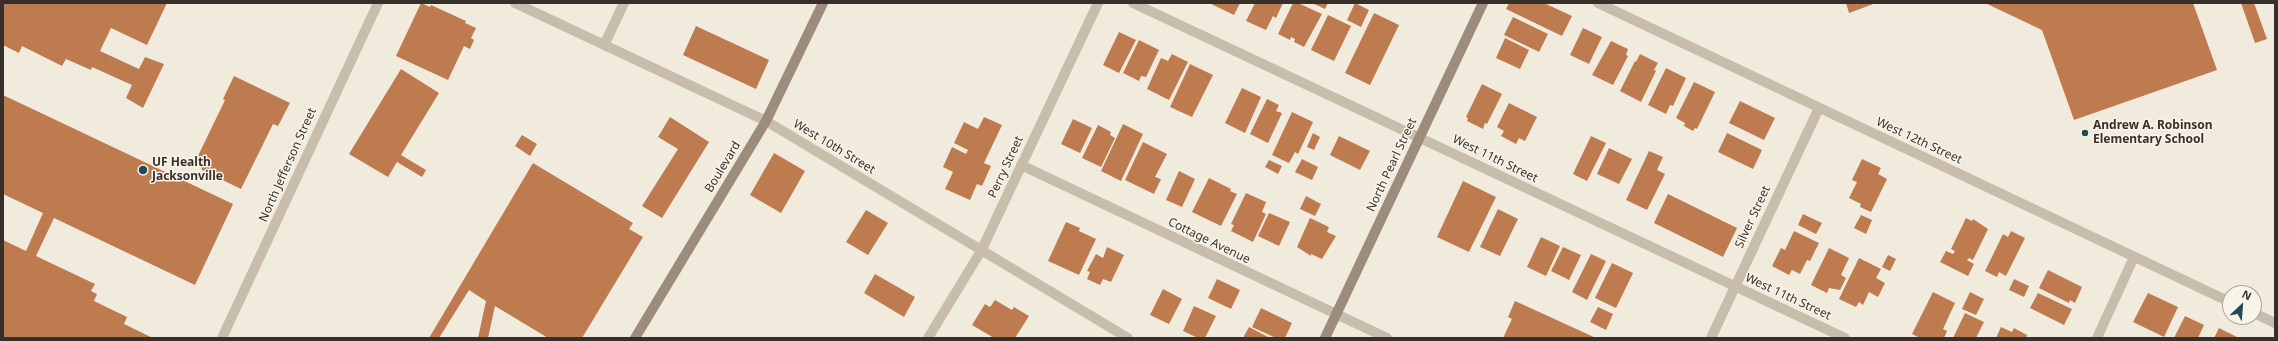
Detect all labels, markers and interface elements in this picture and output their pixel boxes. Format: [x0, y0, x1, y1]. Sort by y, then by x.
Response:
street label: North Jefferson Street [256, 106, 320, 224]
street label: West 12th Street [1874, 115, 1964, 167]
street label: North Pearl Street [1364, 116, 1420, 214]
street label: West 10th Street [790, 117, 878, 177]
place label: Andrew A. Robinson Elementary School [2093, 119, 2213, 147]
marker: Andrew A. Robinson Elementary School [2080, 128, 2090, 138]
street label: West 11th Street [1450, 132, 1540, 186]
street label: Perry Street [985, 134, 1027, 200]
street label: Boulevard [702, 139, 744, 195]
place label: UF Health Jacksonville [152, 156, 223, 184]
marker: UF Health Jacksonville [137, 164, 149, 176]
street label: Silver Street [1732, 183, 1774, 251]
street label: Cottage Avenue [1166, 215, 1252, 267]
street label: West 11th Street [1743, 271, 1833, 323]
north arrow [2222, 285, 2262, 325]
text: N [2240, 286, 2254, 303]

